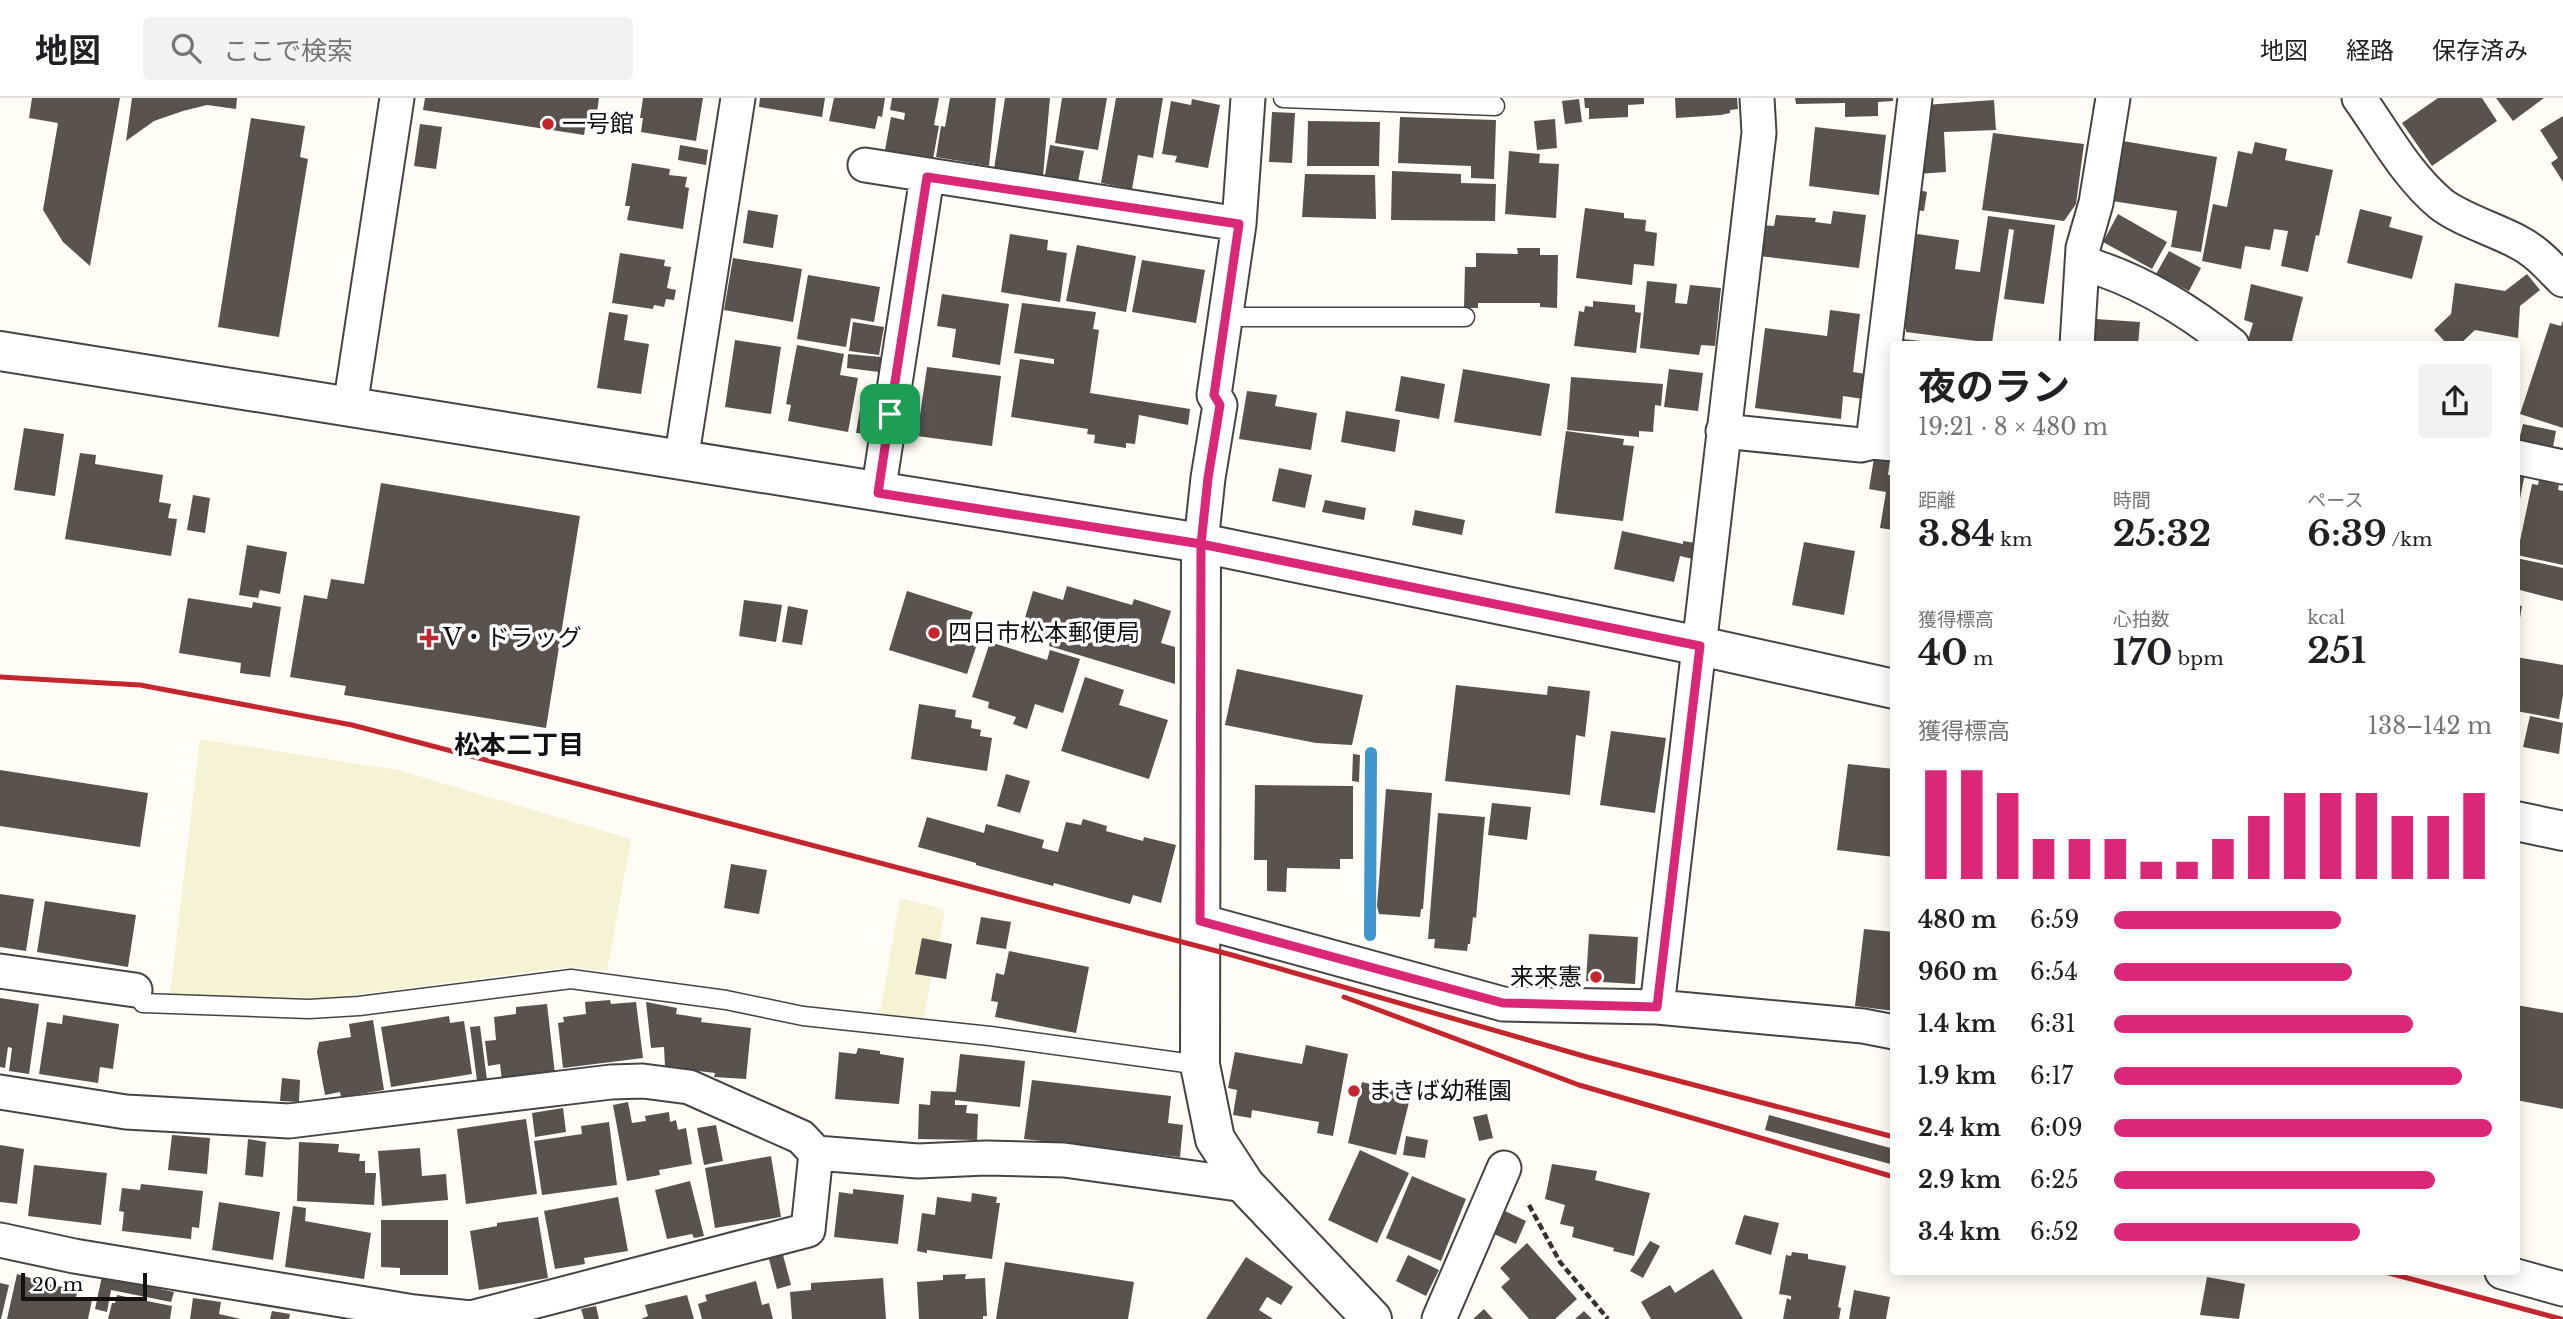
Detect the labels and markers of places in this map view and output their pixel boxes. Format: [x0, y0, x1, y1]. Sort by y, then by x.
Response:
place label: 一号館 [562, 109, 634, 138]
marker: 一号館 [540, 116, 556, 132]
pin [860, 384, 920, 444]
place label: 四日市松本郵便局 [948, 618, 1140, 647]
place label: V・ドラッグ [442, 623, 582, 652]
marker: 四日市松本郵便局 [926, 625, 942, 641]
marker: V・ドラッグ [421, 630, 437, 646]
place label: 来来憲 [1510, 962, 1582, 991]
marker: 来来憲 [1588, 969, 1604, 985]
place label: まきば幼稚園 [1368, 1076, 1512, 1105]
marker: まきば幼稚園 [1346, 1083, 1362, 1099]

